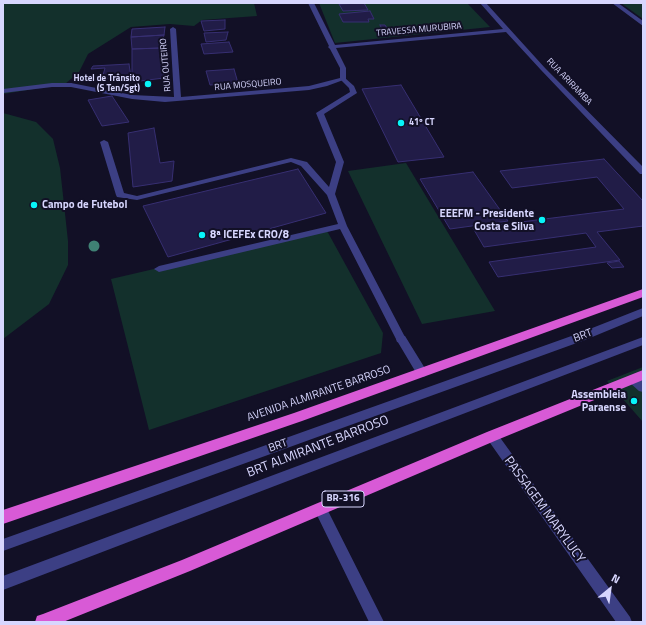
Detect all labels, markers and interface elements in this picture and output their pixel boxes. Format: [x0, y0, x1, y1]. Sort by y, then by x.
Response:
street label: TRAVESSA MURUBIRA [376, 21, 462, 39]
street label: RUA OUTEIRO [158, 38, 174, 92]
street label: RUA ARIRAMBA [544, 56, 594, 108]
place label: Hotel de Trânsito (S Ten/Sgt) [74, 74, 140, 95]
street label: RUA MOSQUEIRO [214, 77, 282, 93]
marker: Hotel de Trânsito (S Ten/Sgt) [143, 79, 153, 89]
marker: 41º CT [396, 118, 406, 128]
place label: 41º CT [409, 118, 434, 128]
place label: Campo de Futebol [42, 198, 127, 212]
marker: Campo de Futebol [29, 200, 39, 210]
place label: EEEFM - Presidente Costa e Silva [440, 207, 534, 233]
marker: EEEFM - Presidente Costa e Silva [537, 215, 547, 225]
place label: 8ª ICEFEx CRO/8 [210, 228, 289, 242]
marker: 8ª ICEFEx CRO/8 [197, 230, 207, 240]
street label: BRT [572, 326, 594, 346]
street label: AVENIDA ALMIRANTE BARROSO [246, 363, 392, 425]
place label: Assembleia Paraense [571, 388, 626, 414]
marker: Assembleia Paraense [629, 396, 639, 406]
street label: BRT ALMIRANTE BARROSO [245, 413, 391, 481]
street label: BRT [267, 437, 289, 455]
street label: PASSAGEM MARYLUCY [500, 454, 588, 566]
road number: BR-316 [322, 491, 364, 507]
north arrow [590, 569, 630, 609]
text: N [609, 570, 623, 587]

